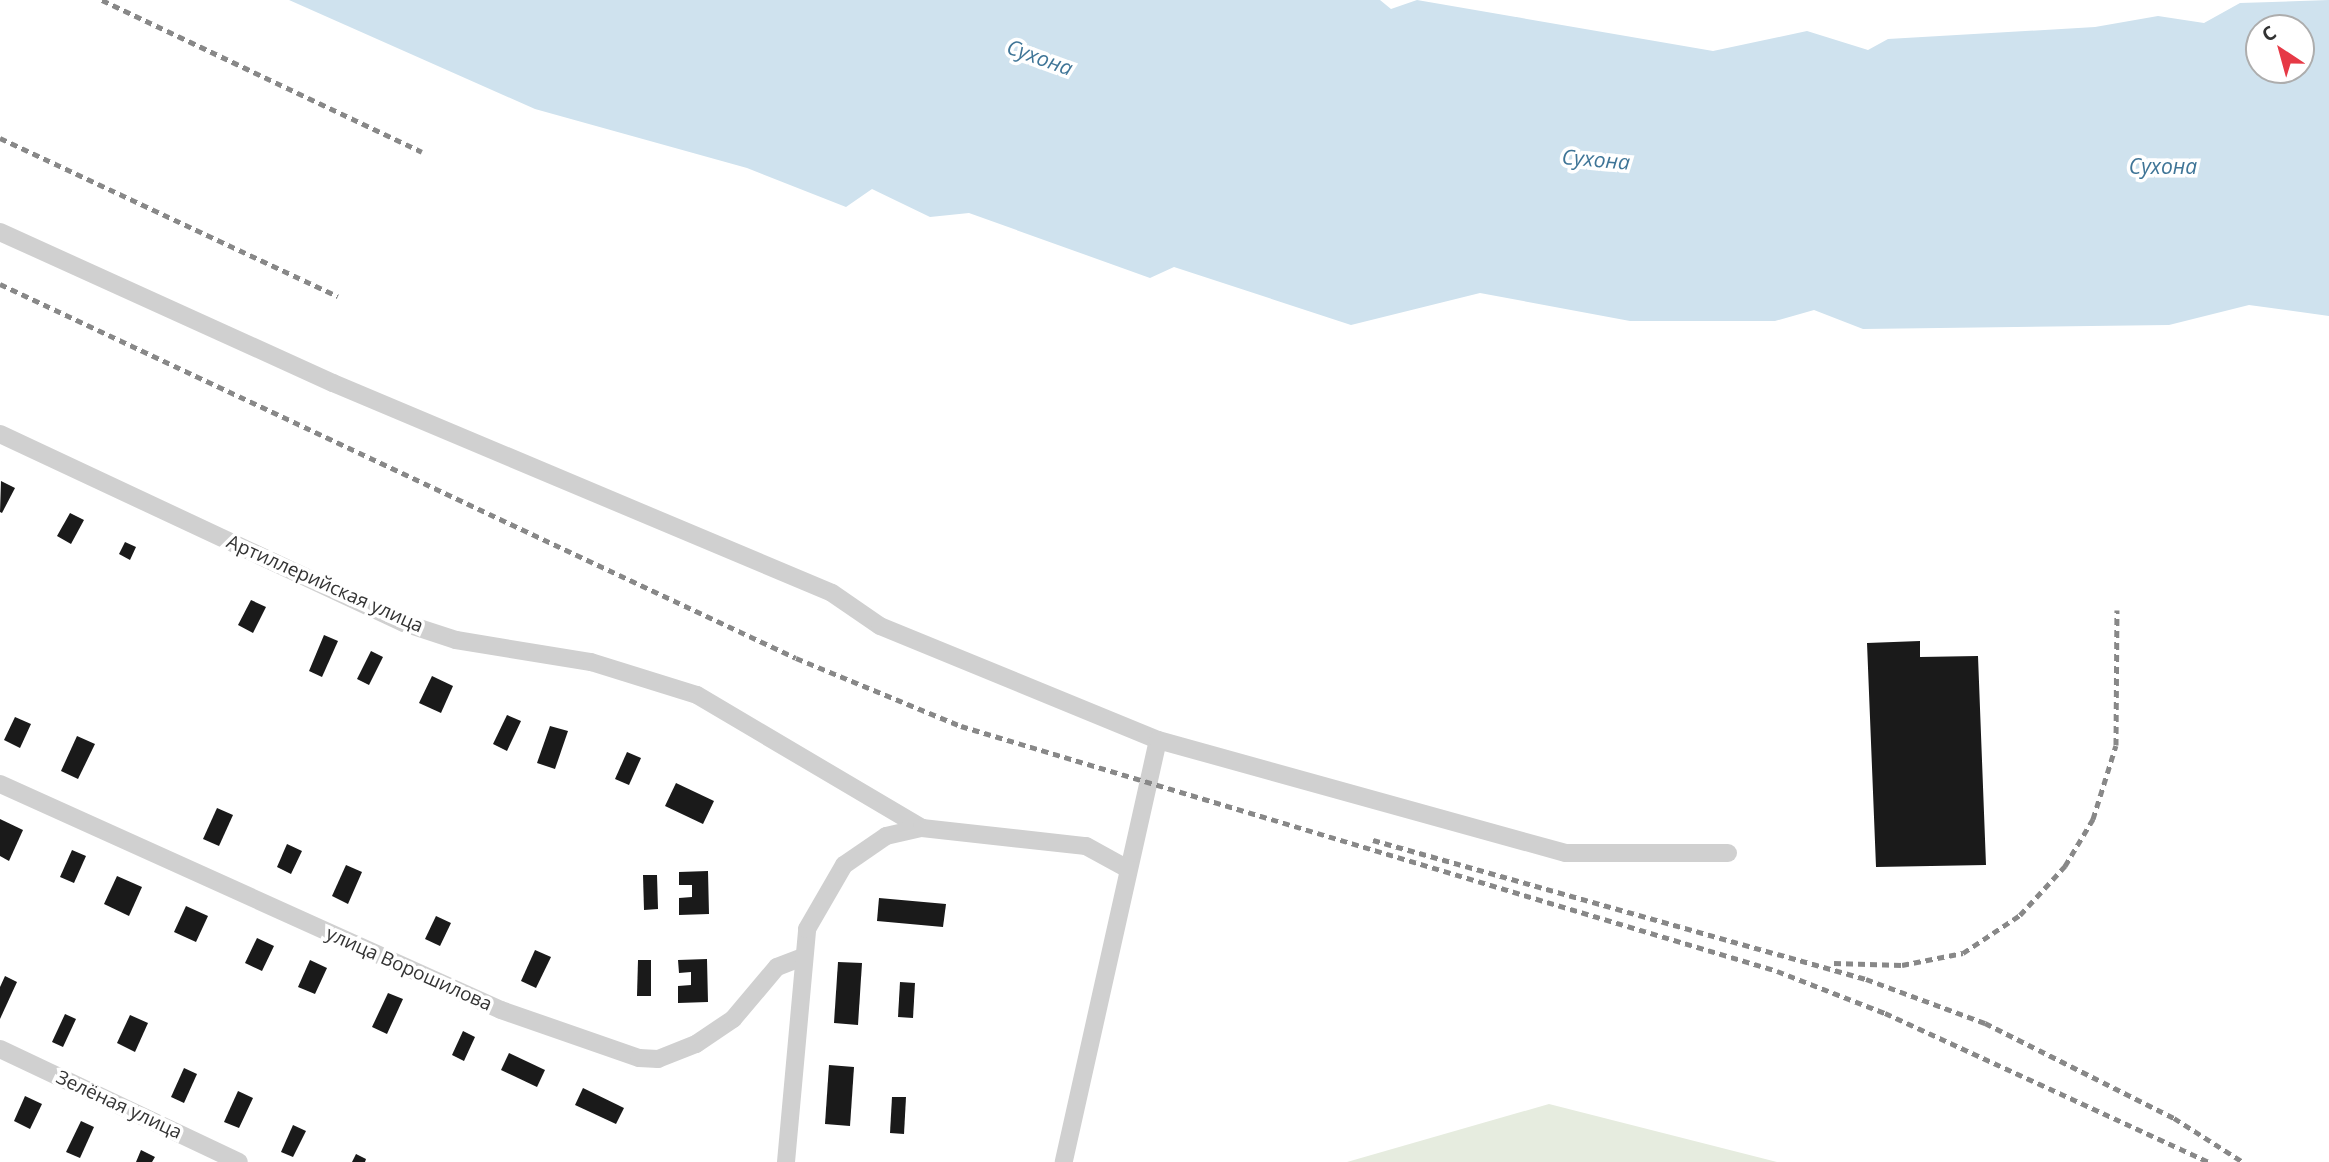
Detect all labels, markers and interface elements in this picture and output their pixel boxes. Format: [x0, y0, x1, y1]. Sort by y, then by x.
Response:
north arrow [2245, 14, 2315, 84]
text: С [2256, 20, 2281, 48]
water label: Сухона [1004, 33, 1076, 81]
water label: Сухона [1561, 143, 1631, 175]
water label: Сухона [2129, 153, 2197, 179]
street label: Артиллерийская улица [223, 530, 427, 638]
street label: улица Ворошилова [322, 922, 496, 1016]
street label: Зелёная улица [52, 1066, 186, 1144]

